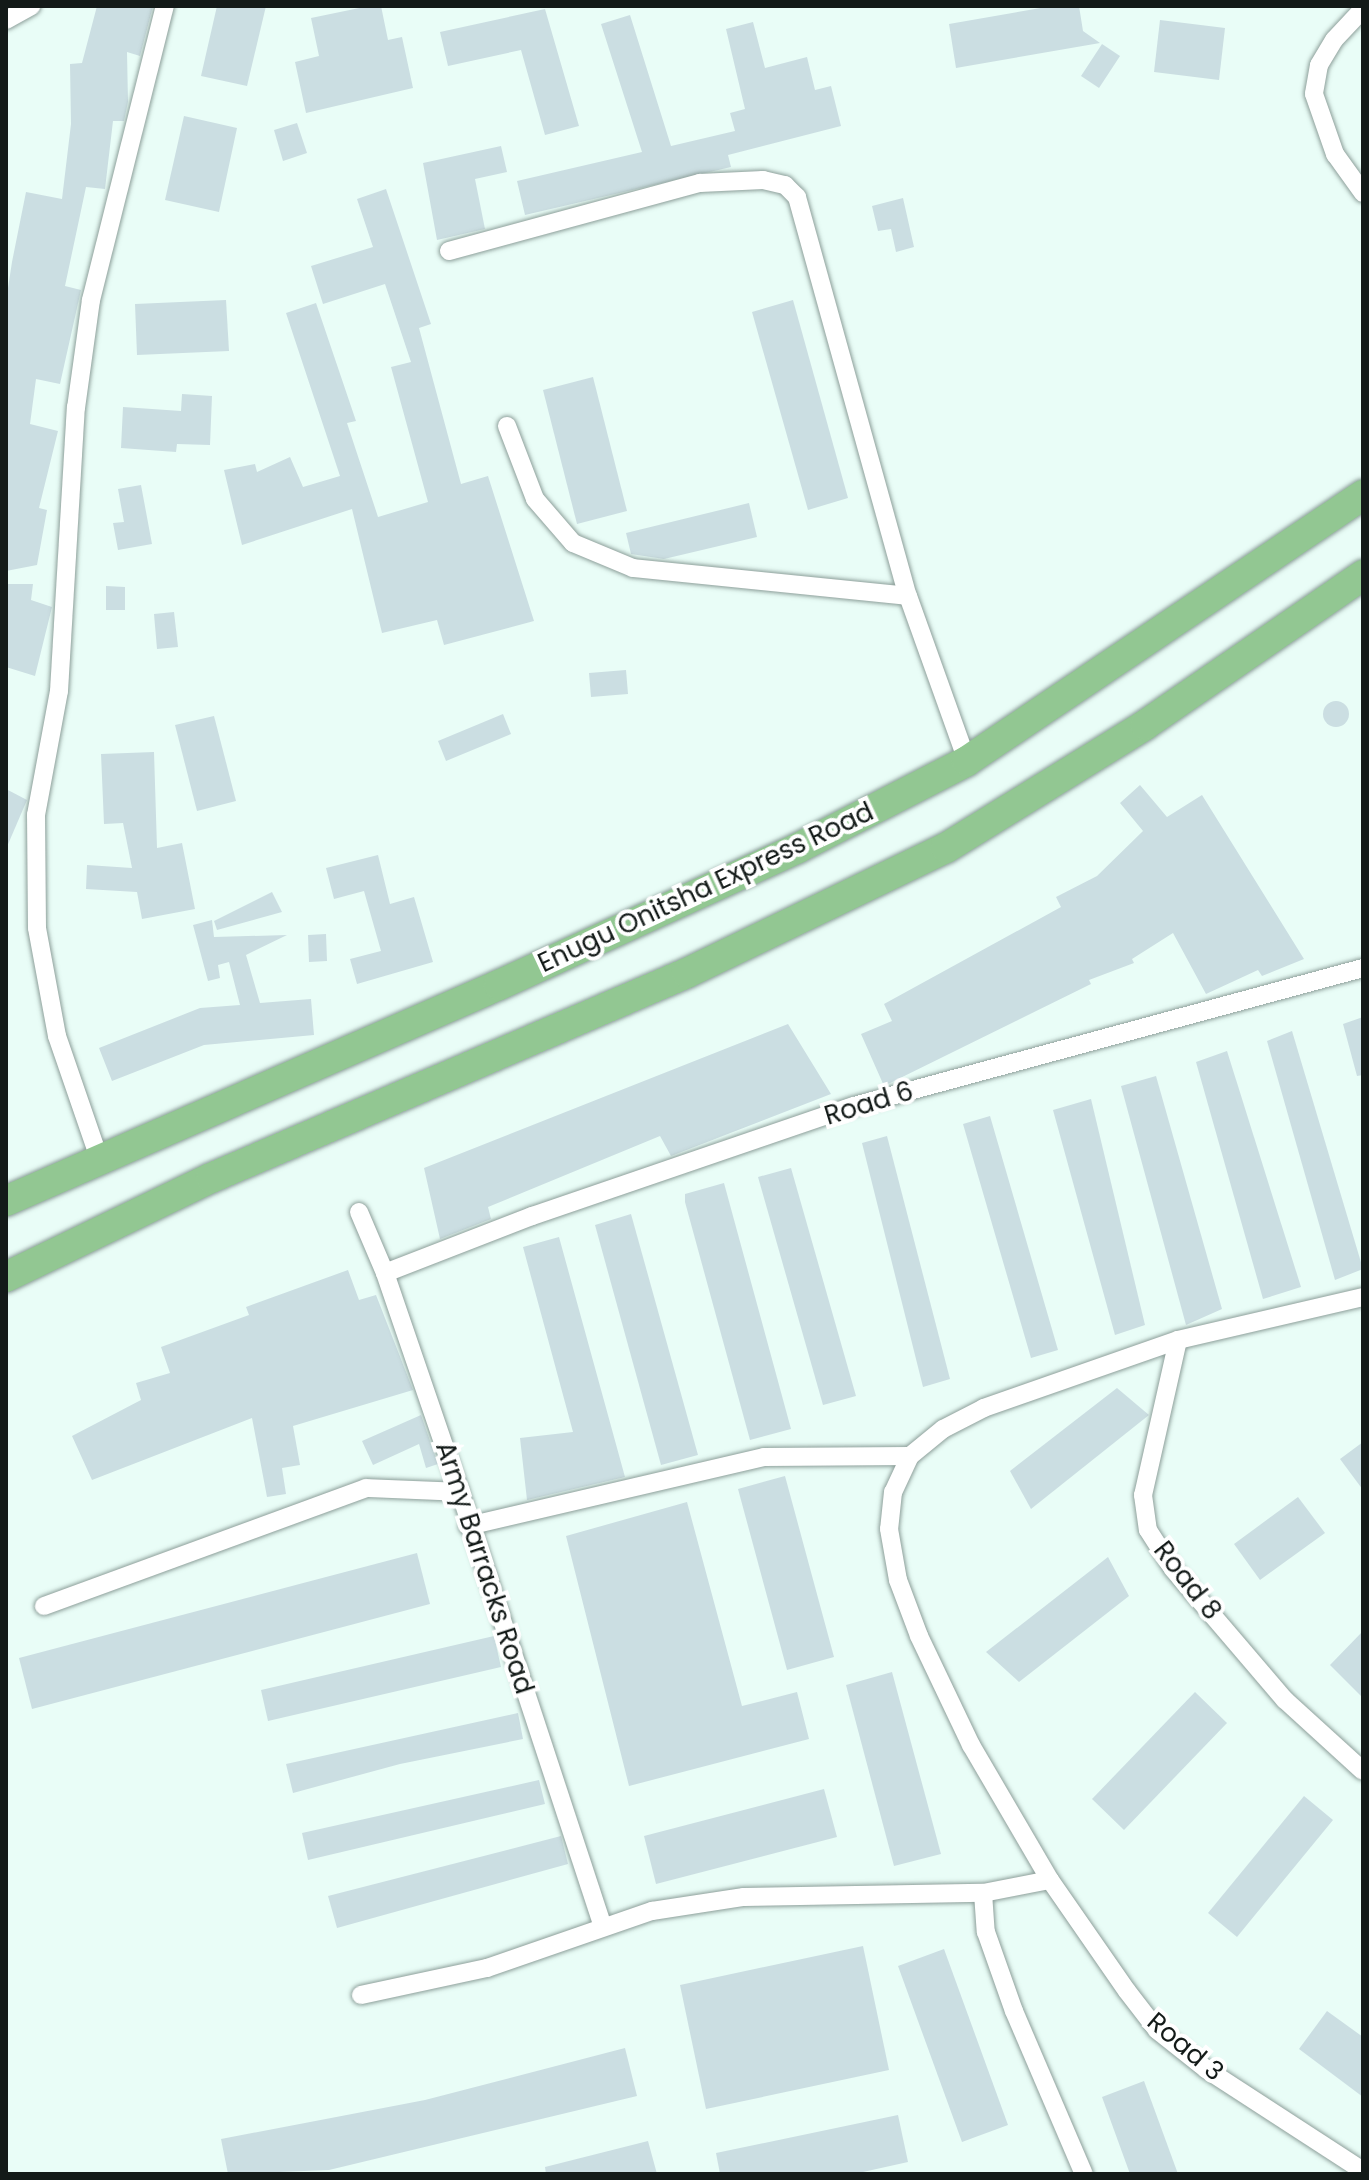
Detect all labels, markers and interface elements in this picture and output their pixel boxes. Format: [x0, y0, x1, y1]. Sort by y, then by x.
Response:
street label: Enugu Onitsha Express Road [533, 796, 879, 980]
street label: Road 6 [821, 1076, 917, 1132]
street label: Army Barracks Road [428, 1438, 540, 1698]
street label: Road 8 [1147, 1536, 1227, 1626]
street label: Road 3 [1141, 2006, 1229, 2088]

